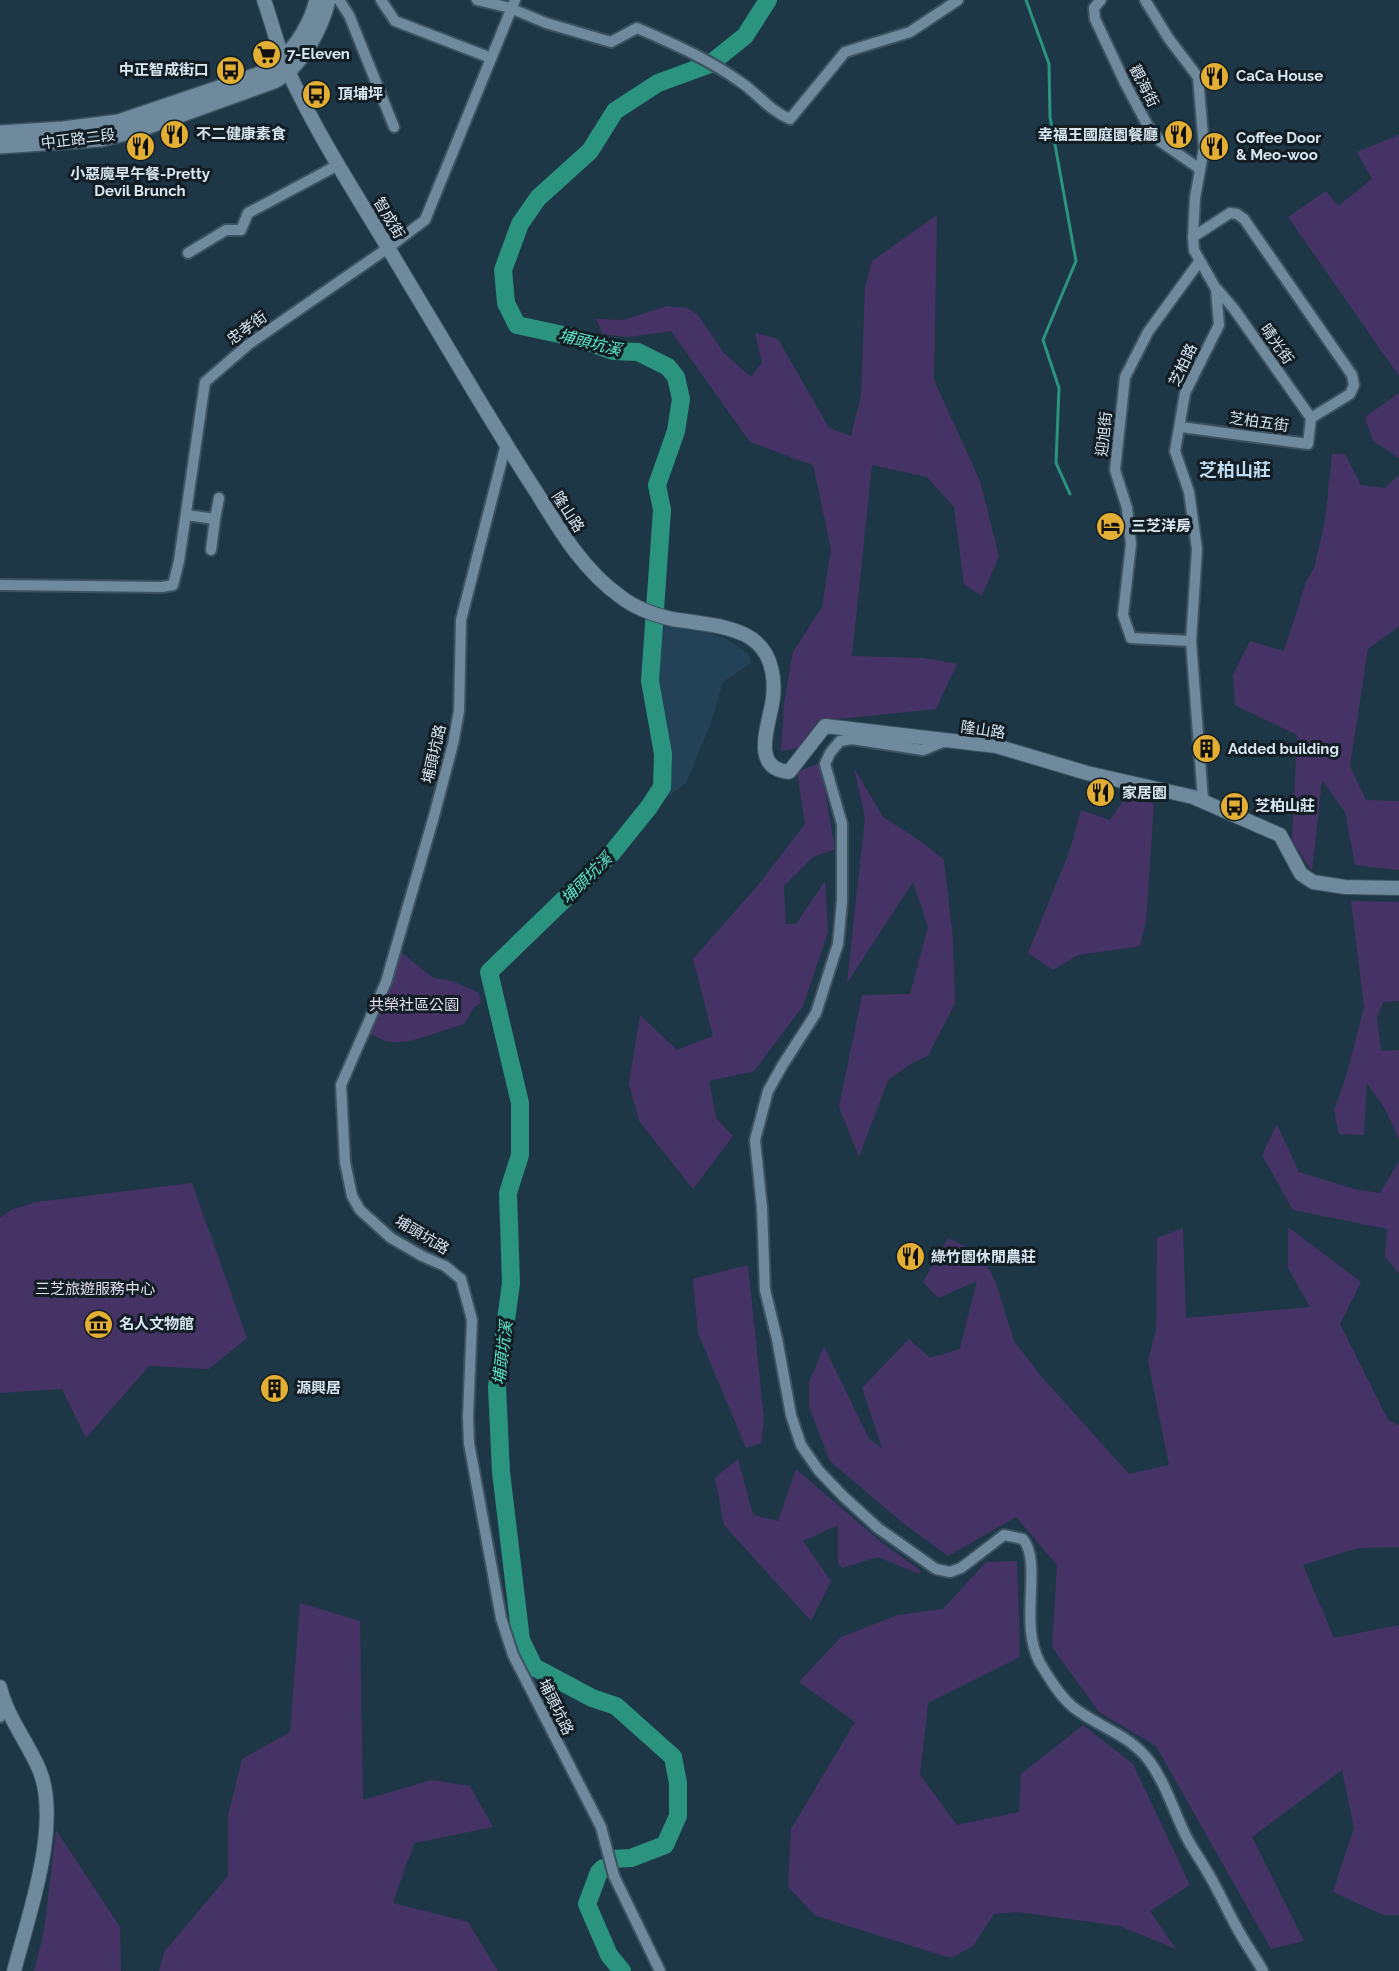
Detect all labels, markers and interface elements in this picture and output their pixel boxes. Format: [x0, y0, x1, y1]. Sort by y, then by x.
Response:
supermarket icon: 7-Eleven [250, 38, 282, 70]
place label: 7-Eleven [287, 45, 350, 63]
bus stop icon: 中正智成街口 [214, 54, 246, 86]
restaurant icon: CaCa House [1199, 60, 1231, 92]
place label: 中正智成街口 [119, 61, 209, 79]
street label: 觀海街 [1126, 62, 1162, 110]
place label: CaCa House [1236, 67, 1323, 85]
bus stop icon: 頂埔坪 [301, 78, 333, 110]
place label: 頂埔坪 [338, 85, 383, 103]
restaurant icon: 不二健康素食 [159, 118, 191, 150]
restaurant icon: 幸福王國庭園餐廳 [1163, 119, 1195, 151]
street label: 中正路二段 [40, 125, 116, 153]
place label: 不二健康素食 [196, 125, 286, 143]
place label: 幸福王國庭園餐廳 [1038, 126, 1158, 144]
place label: Coffee Door & Meo-woo [1236, 129, 1321, 164]
restaurant icon: 小惡魔早午餐-Pretty Devil Brunch [124, 131, 156, 163]
restaurant icon: Coffee Door & Meo-woo [1199, 131, 1231, 163]
place label: 小惡魔早午餐-Pretty Devil Brunch [70, 165, 211, 200]
street label: 智成街 [370, 194, 408, 242]
street label: 忠孝街 [224, 307, 270, 349]
street label: 晴光街 [1257, 320, 1297, 368]
water label: 埔頭坑溪 [557, 326, 625, 360]
street label: 芝柏路 [1165, 341, 1201, 389]
street label: 芝柏五街 [1228, 409, 1290, 435]
street label: 迎旭街 [1093, 411, 1115, 457]
district label: 芝柏山莊 [1199, 459, 1271, 480]
street label: 隆山路 [548, 488, 588, 536]
hotel icon: 三芝洋房 [1094, 510, 1126, 542]
place label: 三芝洋房 [1131, 517, 1191, 535]
street label: 隆山路 [959, 718, 1007, 742]
street label: 埔頭坑路 [418, 723, 450, 785]
building icon: Added building [1191, 733, 1223, 765]
place label: Added building [1228, 740, 1339, 758]
restaurant icon: 家居園 [1085, 777, 1117, 809]
place label: 家居園 [1122, 784, 1167, 802]
bus stop icon: 芝柏山莊 [1218, 790, 1250, 822]
place label: 芝柏山莊 [1255, 797, 1315, 815]
water label: 埔頭坑溪 [557, 848, 617, 908]
park label: 共榮社區公園 [369, 996, 459, 1014]
street label: 埔頭坑路 [392, 1212, 452, 1258]
restaurant icon: 綠竹園休閒農莊 [894, 1241, 926, 1273]
place label: 綠竹園休閒農莊 [931, 1248, 1036, 1266]
park label: 三芝旅遊服務中心 [35, 1280, 155, 1298]
museum icon: 名人文物館 [82, 1308, 114, 1340]
place label: 名人文物館 [119, 1315, 194, 1333]
water label: 埔頭坑溪 [489, 1318, 516, 1386]
building icon: 源興居 [259, 1372, 291, 1404]
place label: 源興居 [296, 1379, 341, 1397]
street label: 埔頭坑路 [535, 1676, 577, 1738]

